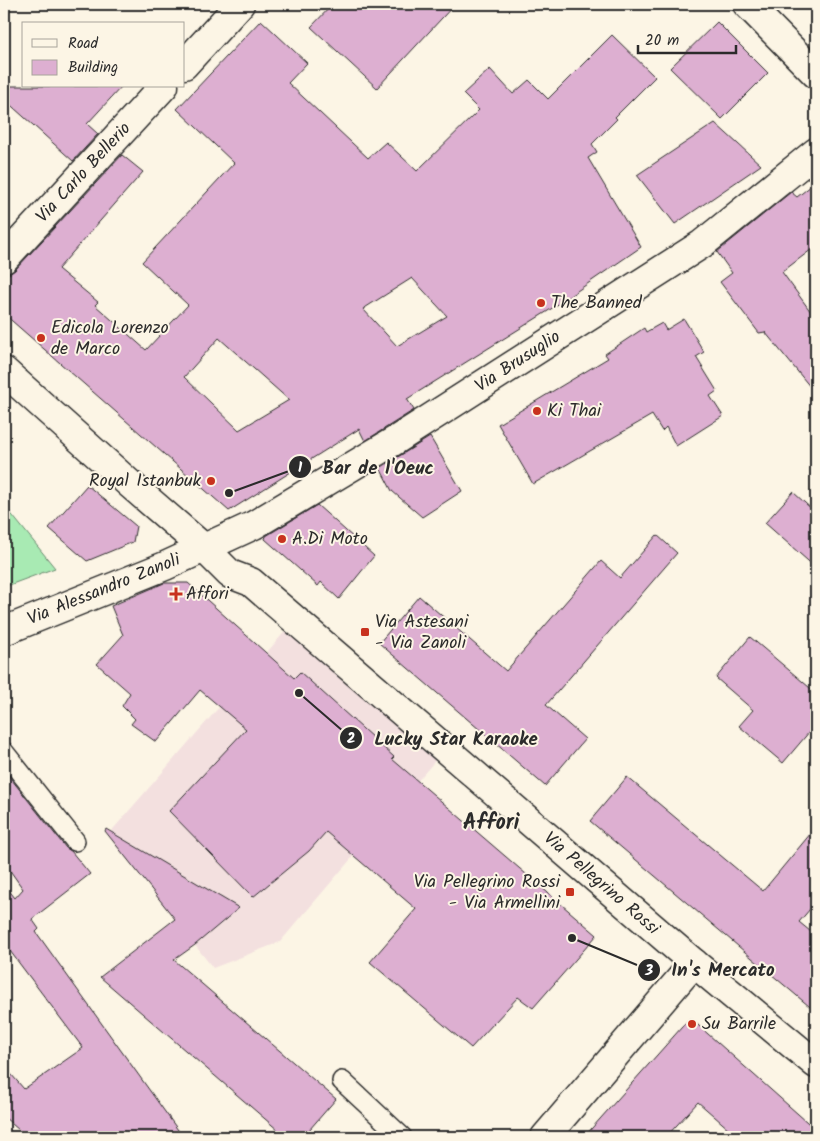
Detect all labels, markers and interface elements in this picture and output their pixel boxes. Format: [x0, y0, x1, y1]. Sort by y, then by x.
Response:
legend [22, 22, 185, 88]
scale bar [638, 22, 735, 54]
text: 20 m [645, 29, 679, 53]
text: Road [68, 32, 99, 56]
text: Building [68, 56, 118, 80]
street label: Via Carlo Bellerio [29, 116, 139, 230]
place label: The Banned [551, 289, 643, 318]
marker: The Banned [535, 297, 547, 309]
place label: Edicola Lorenzo de Marco [51, 314, 169, 364]
street label: Via Brusuglio [469, 323, 567, 401]
marker: Edicola Lorenzo de Marco [35, 332, 47, 344]
place label: Ki Thai [547, 397, 602, 426]
marker: Ki Thai [531, 405, 543, 417]
callout: Bar de l'Oeuc [287, 450, 444, 484]
text: Bar de l'Oeuc [322, 454, 434, 484]
text: 1 [298, 456, 303, 480]
place label: Royal Istanbuk [89, 467, 202, 496]
marker: Royal Istanbuk [205, 475, 217, 487]
place label: A.Di Moto [292, 525, 368, 554]
marker: A.Di Moto [276, 533, 288, 545]
street label: Via Alessandro Zanoli [23, 546, 186, 634]
place label: Affori [186, 580, 230, 609]
marker: Affori [170, 588, 182, 600]
place label: Via Astesani - Via Zanoli [375, 608, 469, 658]
marker: Via Astesani - Via Zanoli [359, 626, 371, 638]
callout: Lucky Star Karaoke [339, 721, 547, 755]
text: Lucky Star Karaoke [374, 725, 538, 755]
text: 2 [347, 727, 356, 751]
district label: Affori [463, 806, 521, 841]
street label: Via Pellegrino Rossi [536, 825, 666, 943]
place label: Via Pellegrino Rossi - Via Armellini [414, 868, 561, 918]
marker: Via Pellegrino Rossi - Via Armellini [564, 886, 576, 898]
callout: In's Mercato [636, 953, 785, 987]
text: In's Mercato [671, 956, 775, 986]
text: 3 [644, 959, 653, 983]
place label: Su Barrile [702, 1010, 776, 1039]
marker: Su Barrile [686, 1018, 698, 1030]

